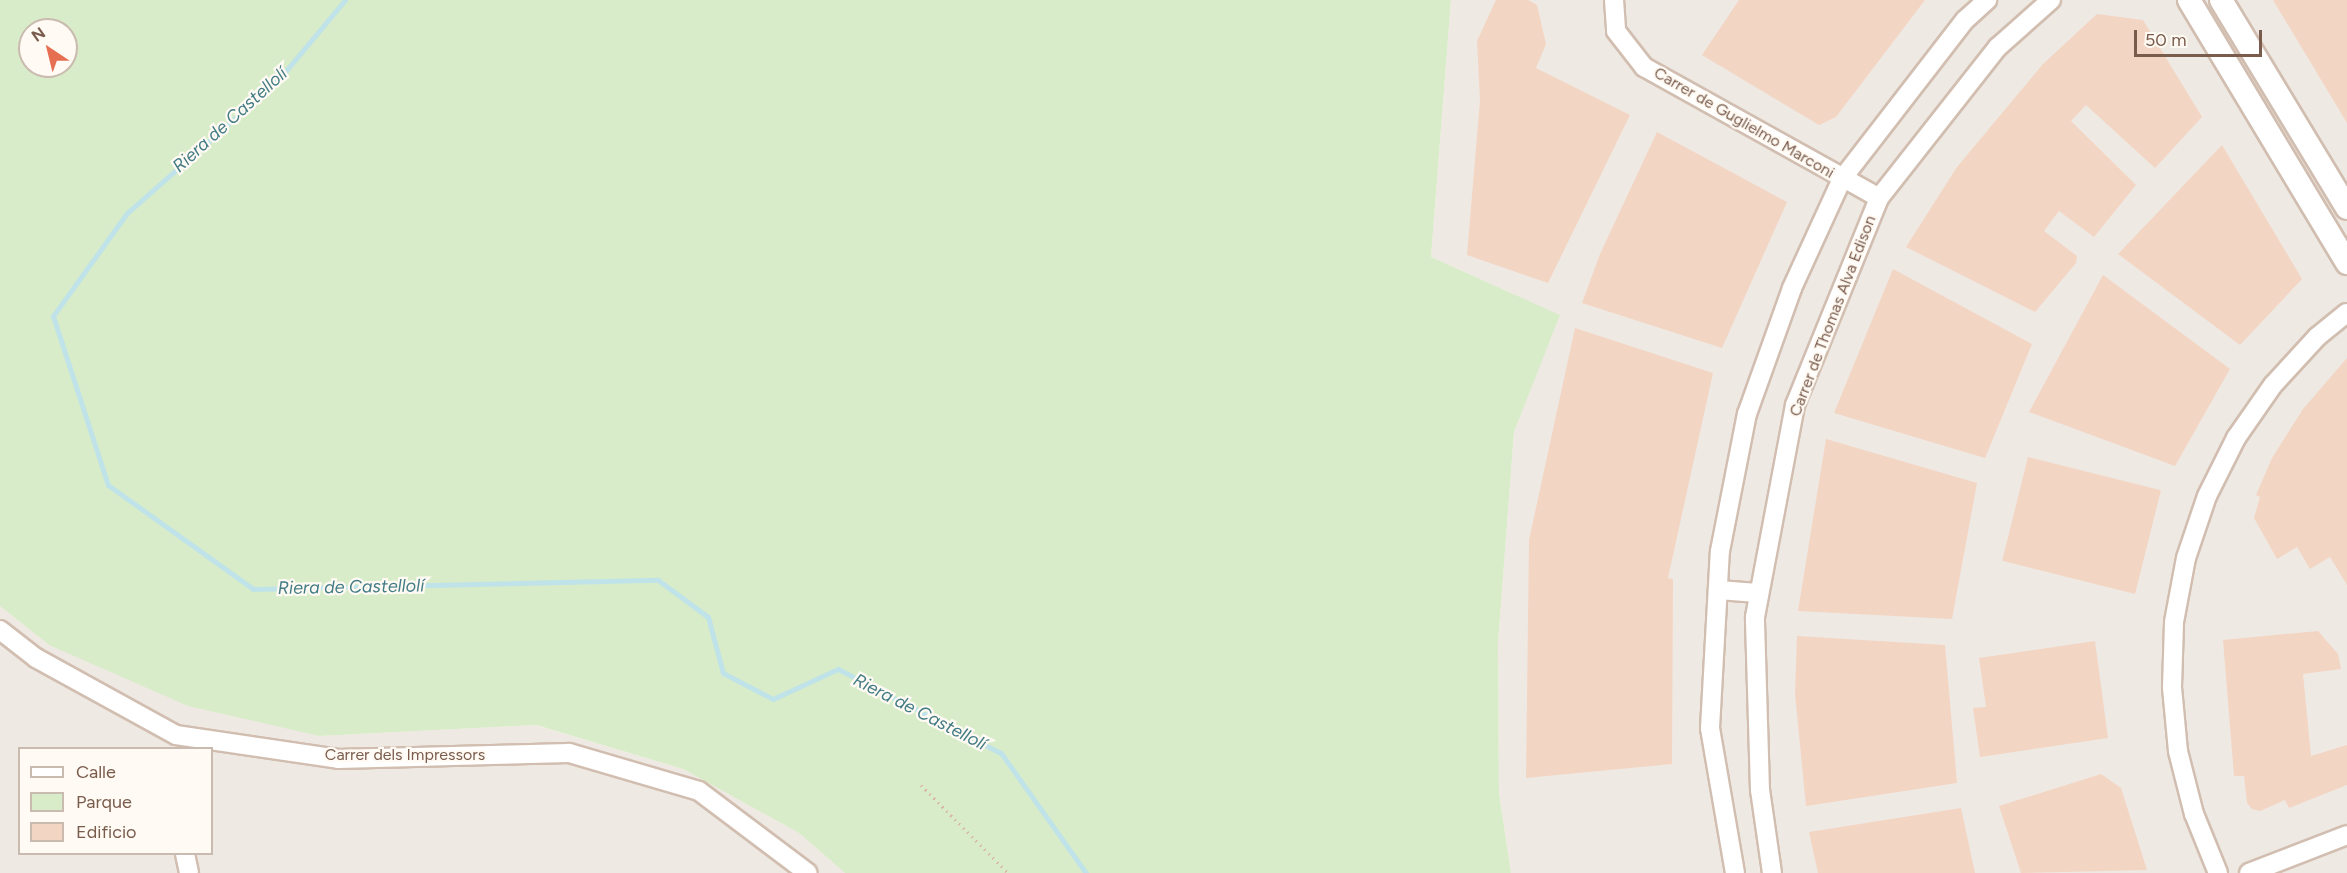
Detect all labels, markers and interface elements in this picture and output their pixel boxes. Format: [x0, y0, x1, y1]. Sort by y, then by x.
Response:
north arrow [18, 18, 78, 78]
scale bar [2137, 18, 2264, 56]
text: N [28, 23, 49, 46]
text: 50 m [2145, 29, 2187, 51]
water label: Riera de Castellolí [168, 63, 292, 177]
street label: Carrer de Guglielmo Marconi [1650, 63, 1838, 183]
street label: Carrer de Thomas Alva Edison [1786, 213, 1880, 419]
water label: Riera de Castellolí [277, 575, 425, 599]
water label: Riera de Castellolí [850, 669, 990, 755]
street label: Carrer dels Impressors [325, 745, 485, 765]
legend [18, 747, 213, 855]
text: Calle [76, 761, 116, 783]
text: Parque [76, 791, 132, 813]
text: Edificio [76, 821, 137, 843]

